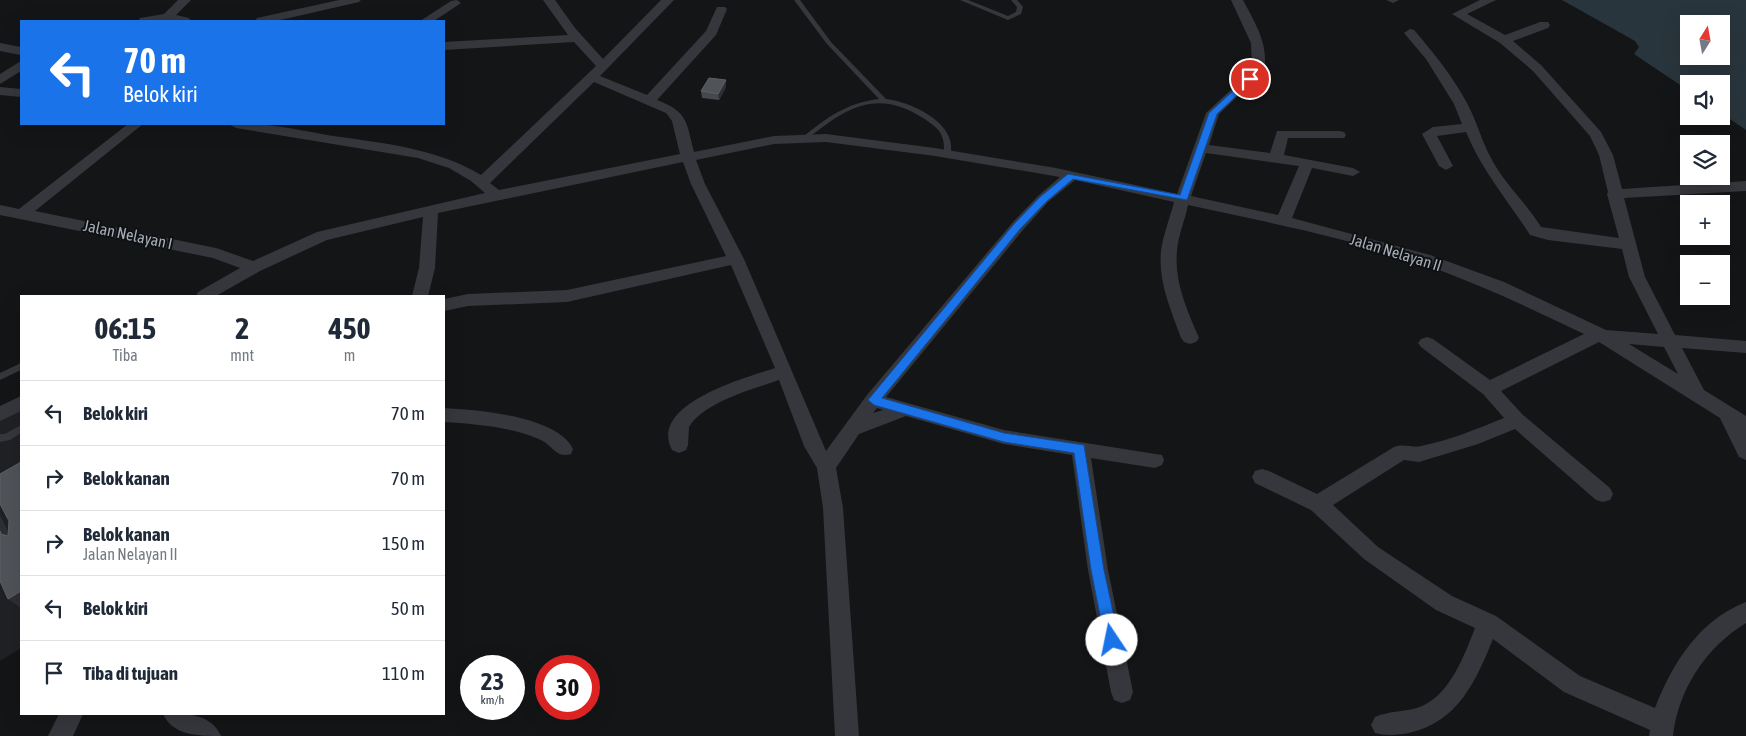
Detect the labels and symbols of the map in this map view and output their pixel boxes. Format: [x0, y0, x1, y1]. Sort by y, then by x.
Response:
north arrow [1680, 15, 1730, 65]
pin [1229, 58, 1271, 100]
street label: Jalan Nelayan I [82, 216, 174, 253]
street label: Jalan Nelayan II [1348, 230, 1444, 275]
position arrow [1085, 613, 1137, 665]
speed limit sign: 30 [535, 655, 600, 720]

